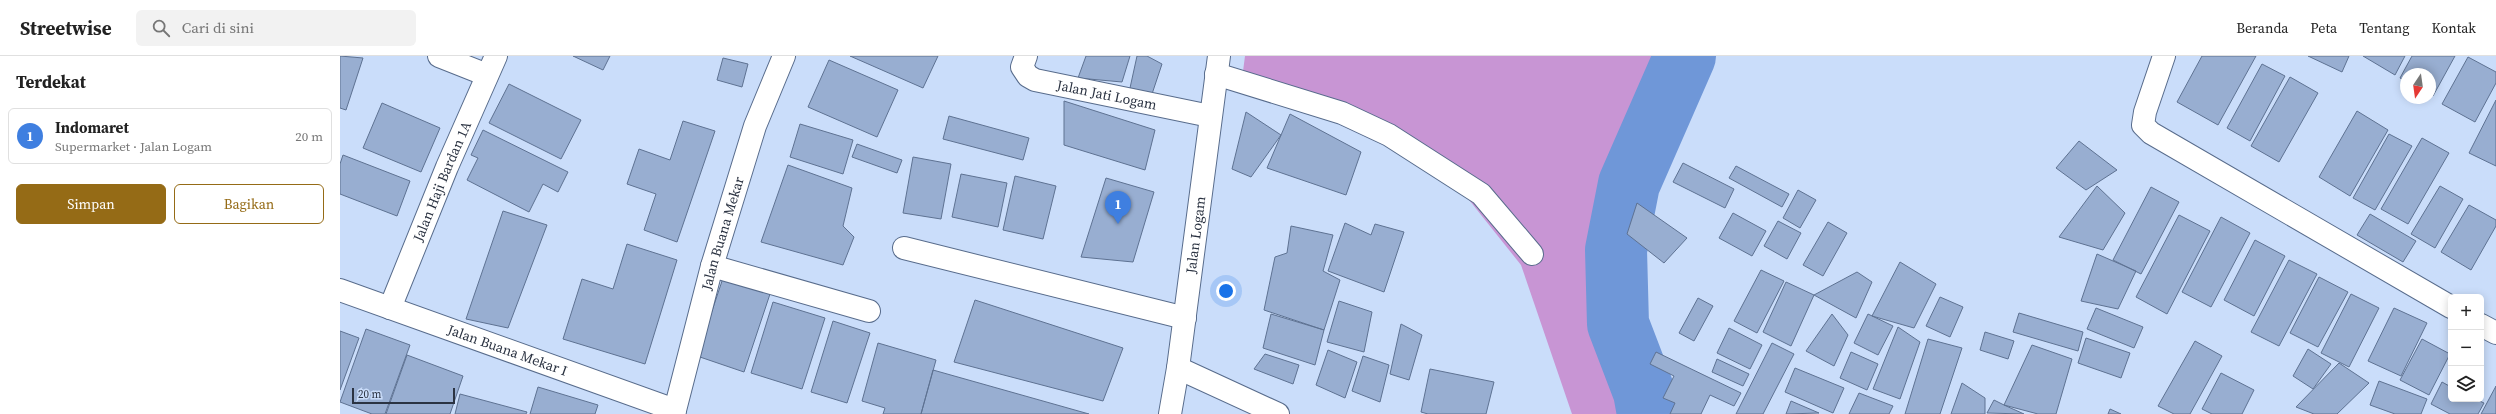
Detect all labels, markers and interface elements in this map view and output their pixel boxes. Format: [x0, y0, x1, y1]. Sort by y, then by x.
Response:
search box [136, 10, 416, 46]
text: Streetwise [20, 15, 112, 41]
icon: search [150, 17, 172, 39]
text: Cari di sini [182, 17, 254, 38]
text: Beranda [2236, 18, 2288, 38]
text: Peta [2310, 18, 2337, 38]
text: Tentang [2359, 18, 2410, 38]
text: Kontak [2432, 18, 2476, 38]
north arrow [2400, 68, 2436, 104]
text: Terdekat [16, 70, 86, 94]
street label: Jalan Jati Logam [1054, 75, 1159, 115]
text: Indomaret [55, 117, 129, 138]
street label: Jalan Haji Bardan 1A [408, 117, 476, 245]
text: 1 [26, 128, 34, 145]
text: 20 m [295, 128, 323, 145]
text: Supermarket · Jalan Logam [55, 138, 212, 155]
street label: Jalan Buana Mekar [696, 174, 749, 293]
button: Simpan [16, 184, 166, 224]
button: Bagikan [174, 184, 324, 224]
pin: 1 [1105, 191, 1131, 224]
street label: Jalan Logam [1180, 195, 1211, 276]
your location [1216, 281, 1236, 301]
map controls [2448, 294, 2484, 402]
button: + [2448, 294, 2484, 330]
street label: Jalan Buana Mekar I [444, 319, 570, 381]
button: − [2448, 330, 2484, 366]
button: layers [2448, 366, 2484, 402]
scale bar [352, 386, 455, 405]
text: 20 m [358, 387, 381, 402]

